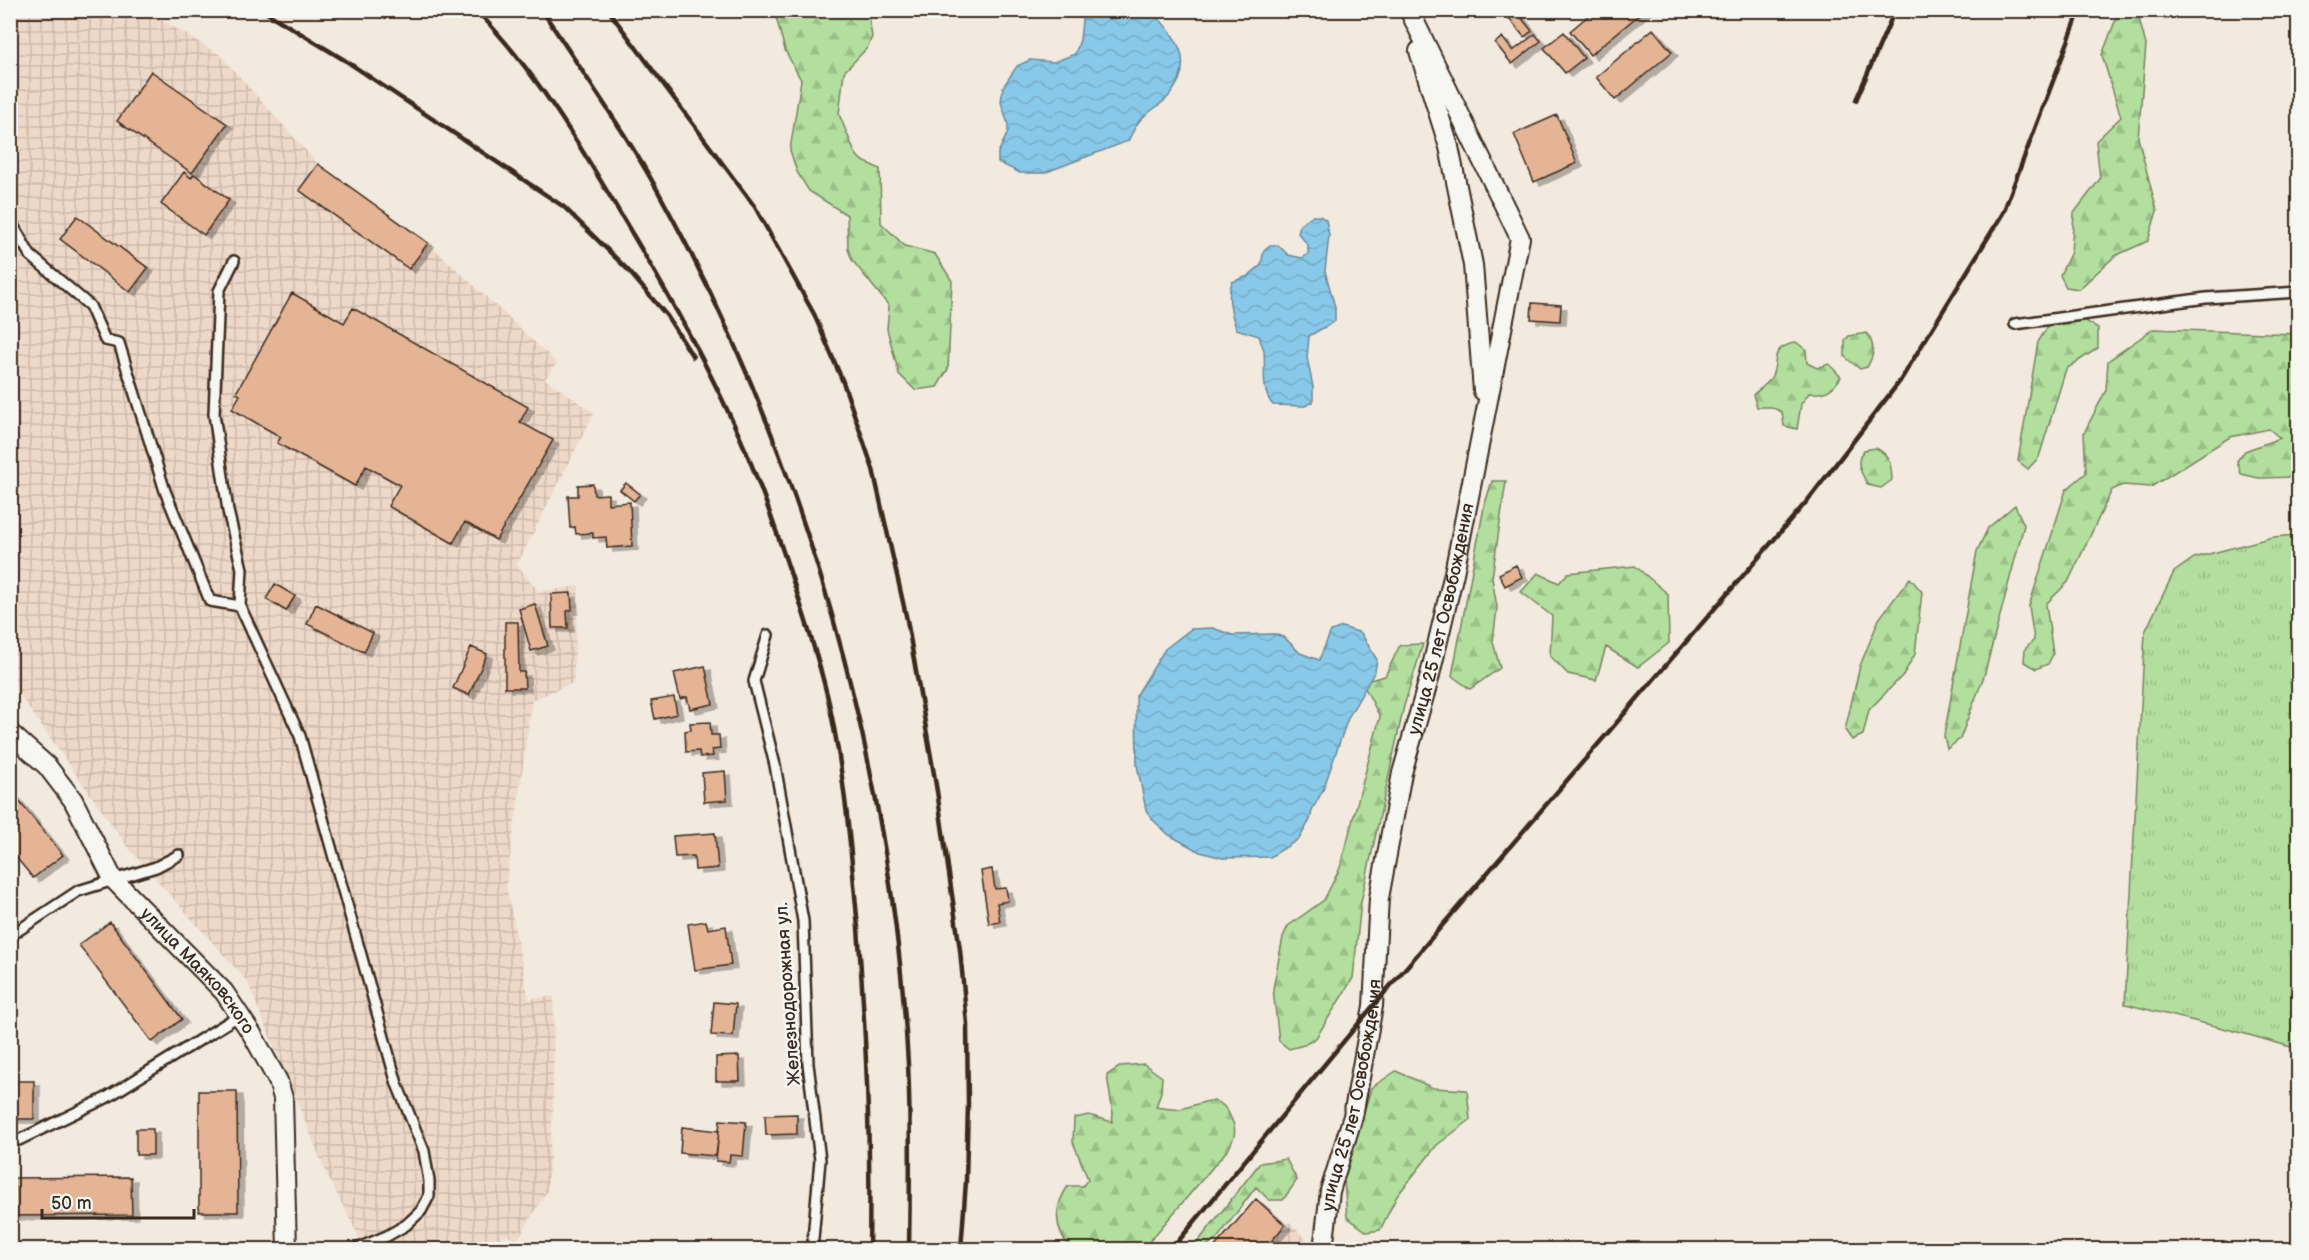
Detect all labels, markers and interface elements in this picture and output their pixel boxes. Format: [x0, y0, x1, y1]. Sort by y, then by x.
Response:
street label: улица 25 лет Освобождения [1403, 501, 1478, 737]
street label: Железнодорожная ул. [771, 902, 805, 1086]
street label: улица Маяковского [136, 903, 259, 1038]
street label: улица 25 лет Освобождения [1317, 978, 1385, 1212]
scale bar [42, 1182, 194, 1220]
text: 50 m [51, 1193, 92, 1214]

